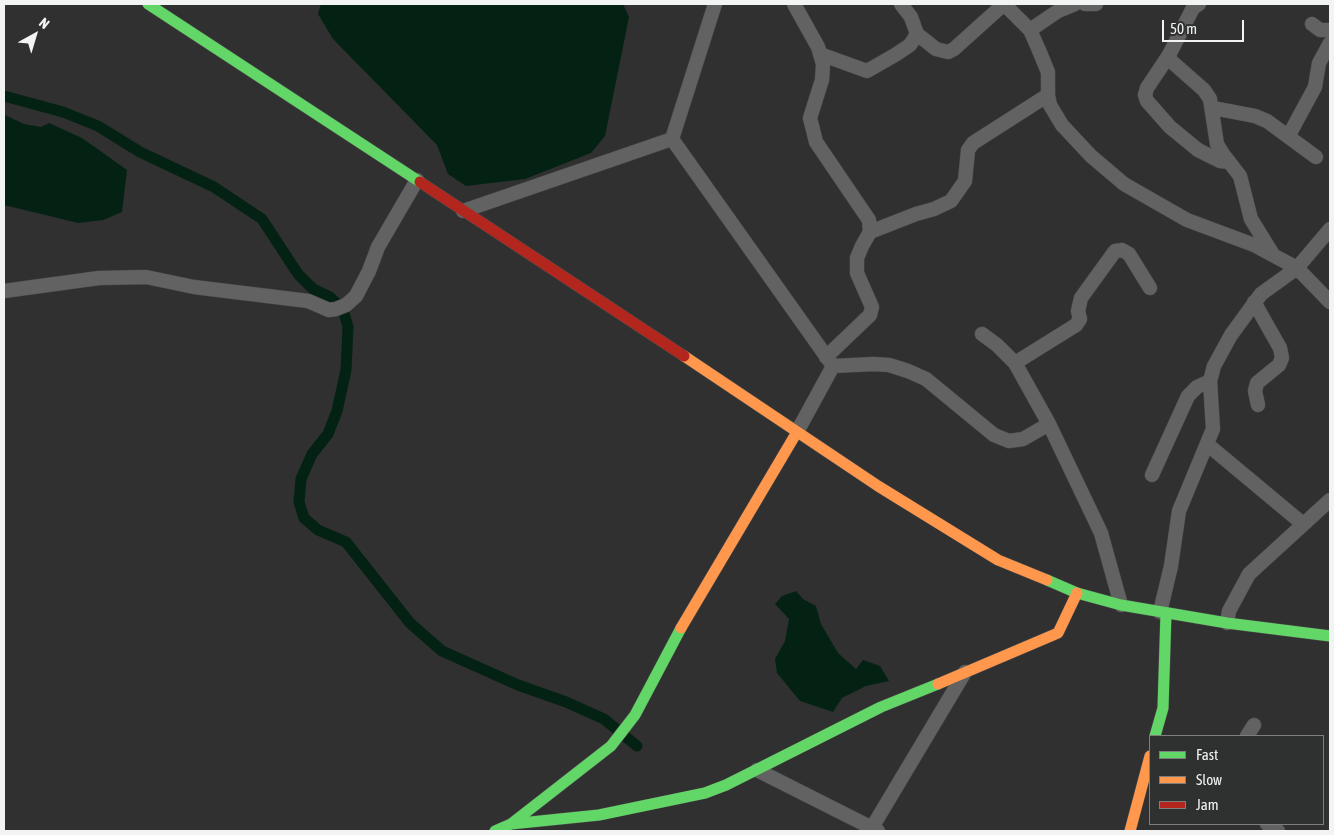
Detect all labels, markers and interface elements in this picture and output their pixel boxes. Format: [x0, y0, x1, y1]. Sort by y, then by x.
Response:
north arrow [10, 10, 60, 60]
scale bar [1164, 10, 1246, 42]
text: N [36, 15, 53, 32]
text: 50 m [1170, 20, 1197, 37]
legend [1149, 735, 1324, 825]
text: Fast [1196, 746, 1218, 763]
text: Slow [1196, 771, 1222, 788]
text: Jam [1196, 796, 1219, 813]

